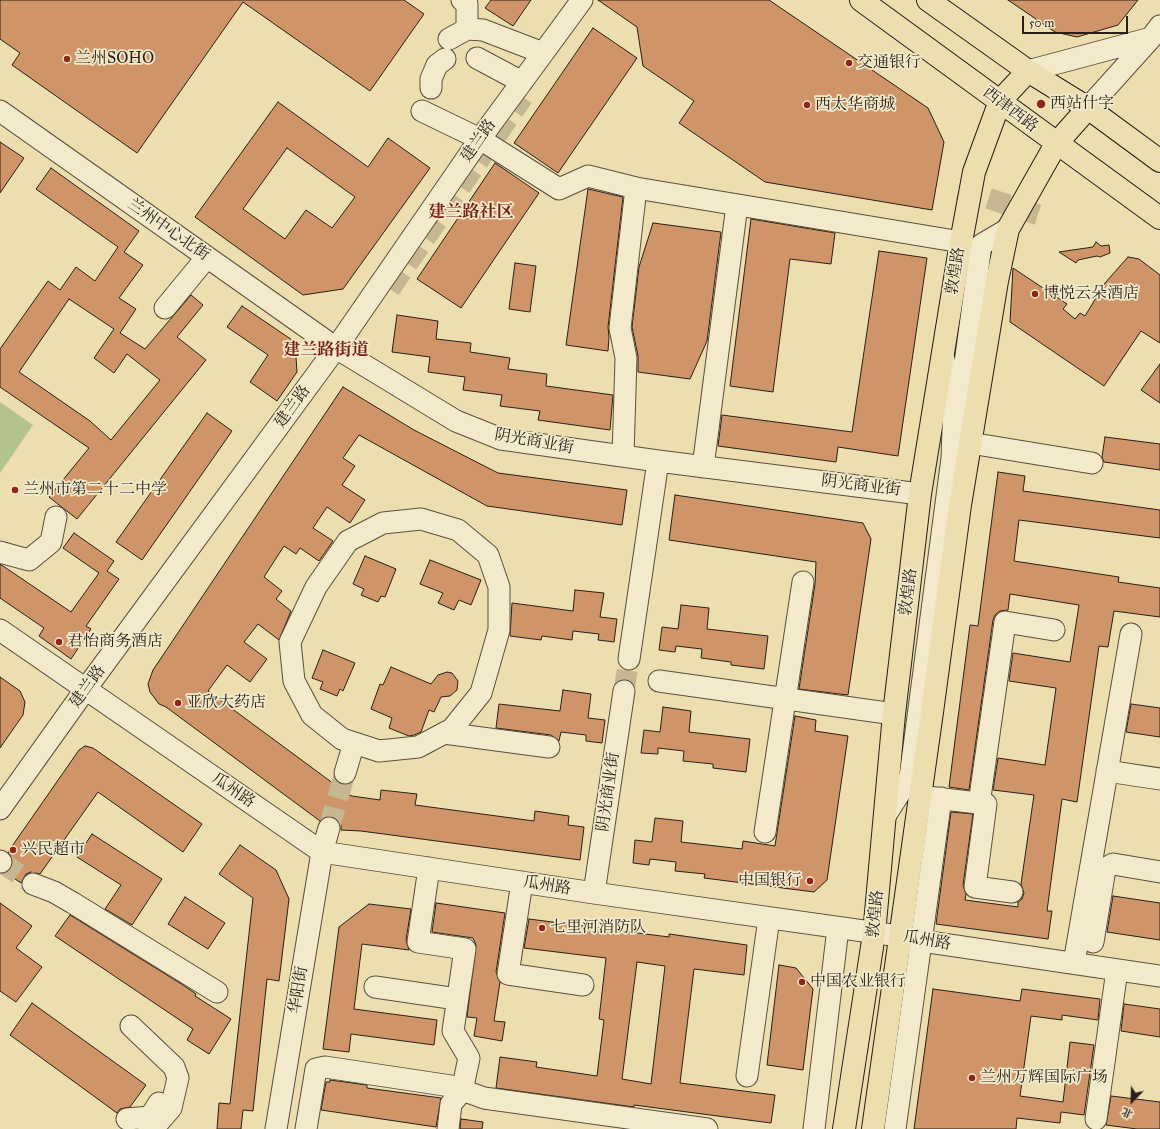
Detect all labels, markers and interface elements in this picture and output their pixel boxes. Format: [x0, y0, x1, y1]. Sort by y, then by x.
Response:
scale bar [1024, 8, 1130, 34]
text: 50 m [1029, 16, 1054, 30]
place label: 兰州SOHO [75, 49, 154, 69]
place label: 交通银行 [857, 53, 921, 73]
marker: 兰州SOHO [62, 54, 72, 64]
marker: 交通银行 [844, 58, 854, 68]
street label: 西津西路 [979, 83, 1041, 137]
place label: 西站什字 [1050, 94, 1114, 114]
place label: 西太华商城 [815, 95, 895, 115]
marker: 西站什字 [1035, 98, 1047, 110]
marker: 西太华商城 [802, 100, 812, 110]
street label: 建兰路 [457, 116, 501, 166]
street label: 兰州中心北街 [123, 195, 213, 265]
district label: 建兰路社区 [429, 203, 513, 223]
street label: 敦煌路 [943, 246, 969, 296]
place label: 博悦云朵酒店 [1043, 284, 1139, 304]
marker: 博悦云朵酒店 [1030, 289, 1040, 299]
district label: 建兰路街道 [284, 341, 368, 361]
street label: 建兰路 [271, 382, 315, 432]
street label: 阴光商业街 [493, 426, 575, 458]
street label: 阴光商业街 [820, 472, 902, 500]
place label: 兰州市第二十二中学 [23, 480, 167, 500]
marker: 兰州市第二十二中学 [10, 485, 20, 495]
street label: 敦煌路 [897, 567, 921, 617]
place label: 君怡商务酒店 [67, 632, 163, 652]
marker: 君怡商务酒店 [54, 637, 64, 647]
street label: 建兰路 [66, 662, 110, 712]
place label: 亚欣大药店 [186, 693, 266, 713]
marker: 亚欣大药店 [173, 698, 183, 708]
street label: 阴光商业街 [594, 751, 624, 833]
street label: 瓜州路 [208, 770, 258, 812]
place label: 兴民超市 [21, 840, 85, 860]
marker: 兴民超市 [8, 845, 18, 855]
place label: 中国银行 [738, 871, 802, 891]
street label: 瓜州路 [522, 873, 572, 899]
marker: 中国银行 [805, 876, 815, 886]
street label: 敦煌路 [864, 889, 888, 939]
place label: 七里河消防队 [550, 918, 646, 938]
marker: 七里河消防队 [537, 923, 547, 933]
street label: 瓜州路 [902, 927, 952, 955]
street label: 华阳街 [286, 965, 312, 1015]
place label: 中国农业银行 [810, 972, 906, 992]
marker: 中国农业银行 [797, 977, 807, 987]
place label: 兰州万辉国际广场 [980, 1068, 1108, 1088]
marker: 兰州万辉国际广场 [967, 1073, 977, 1083]
north arrow [1112, 1081, 1152, 1121]
text: 北 [1120, 1104, 1135, 1121]

